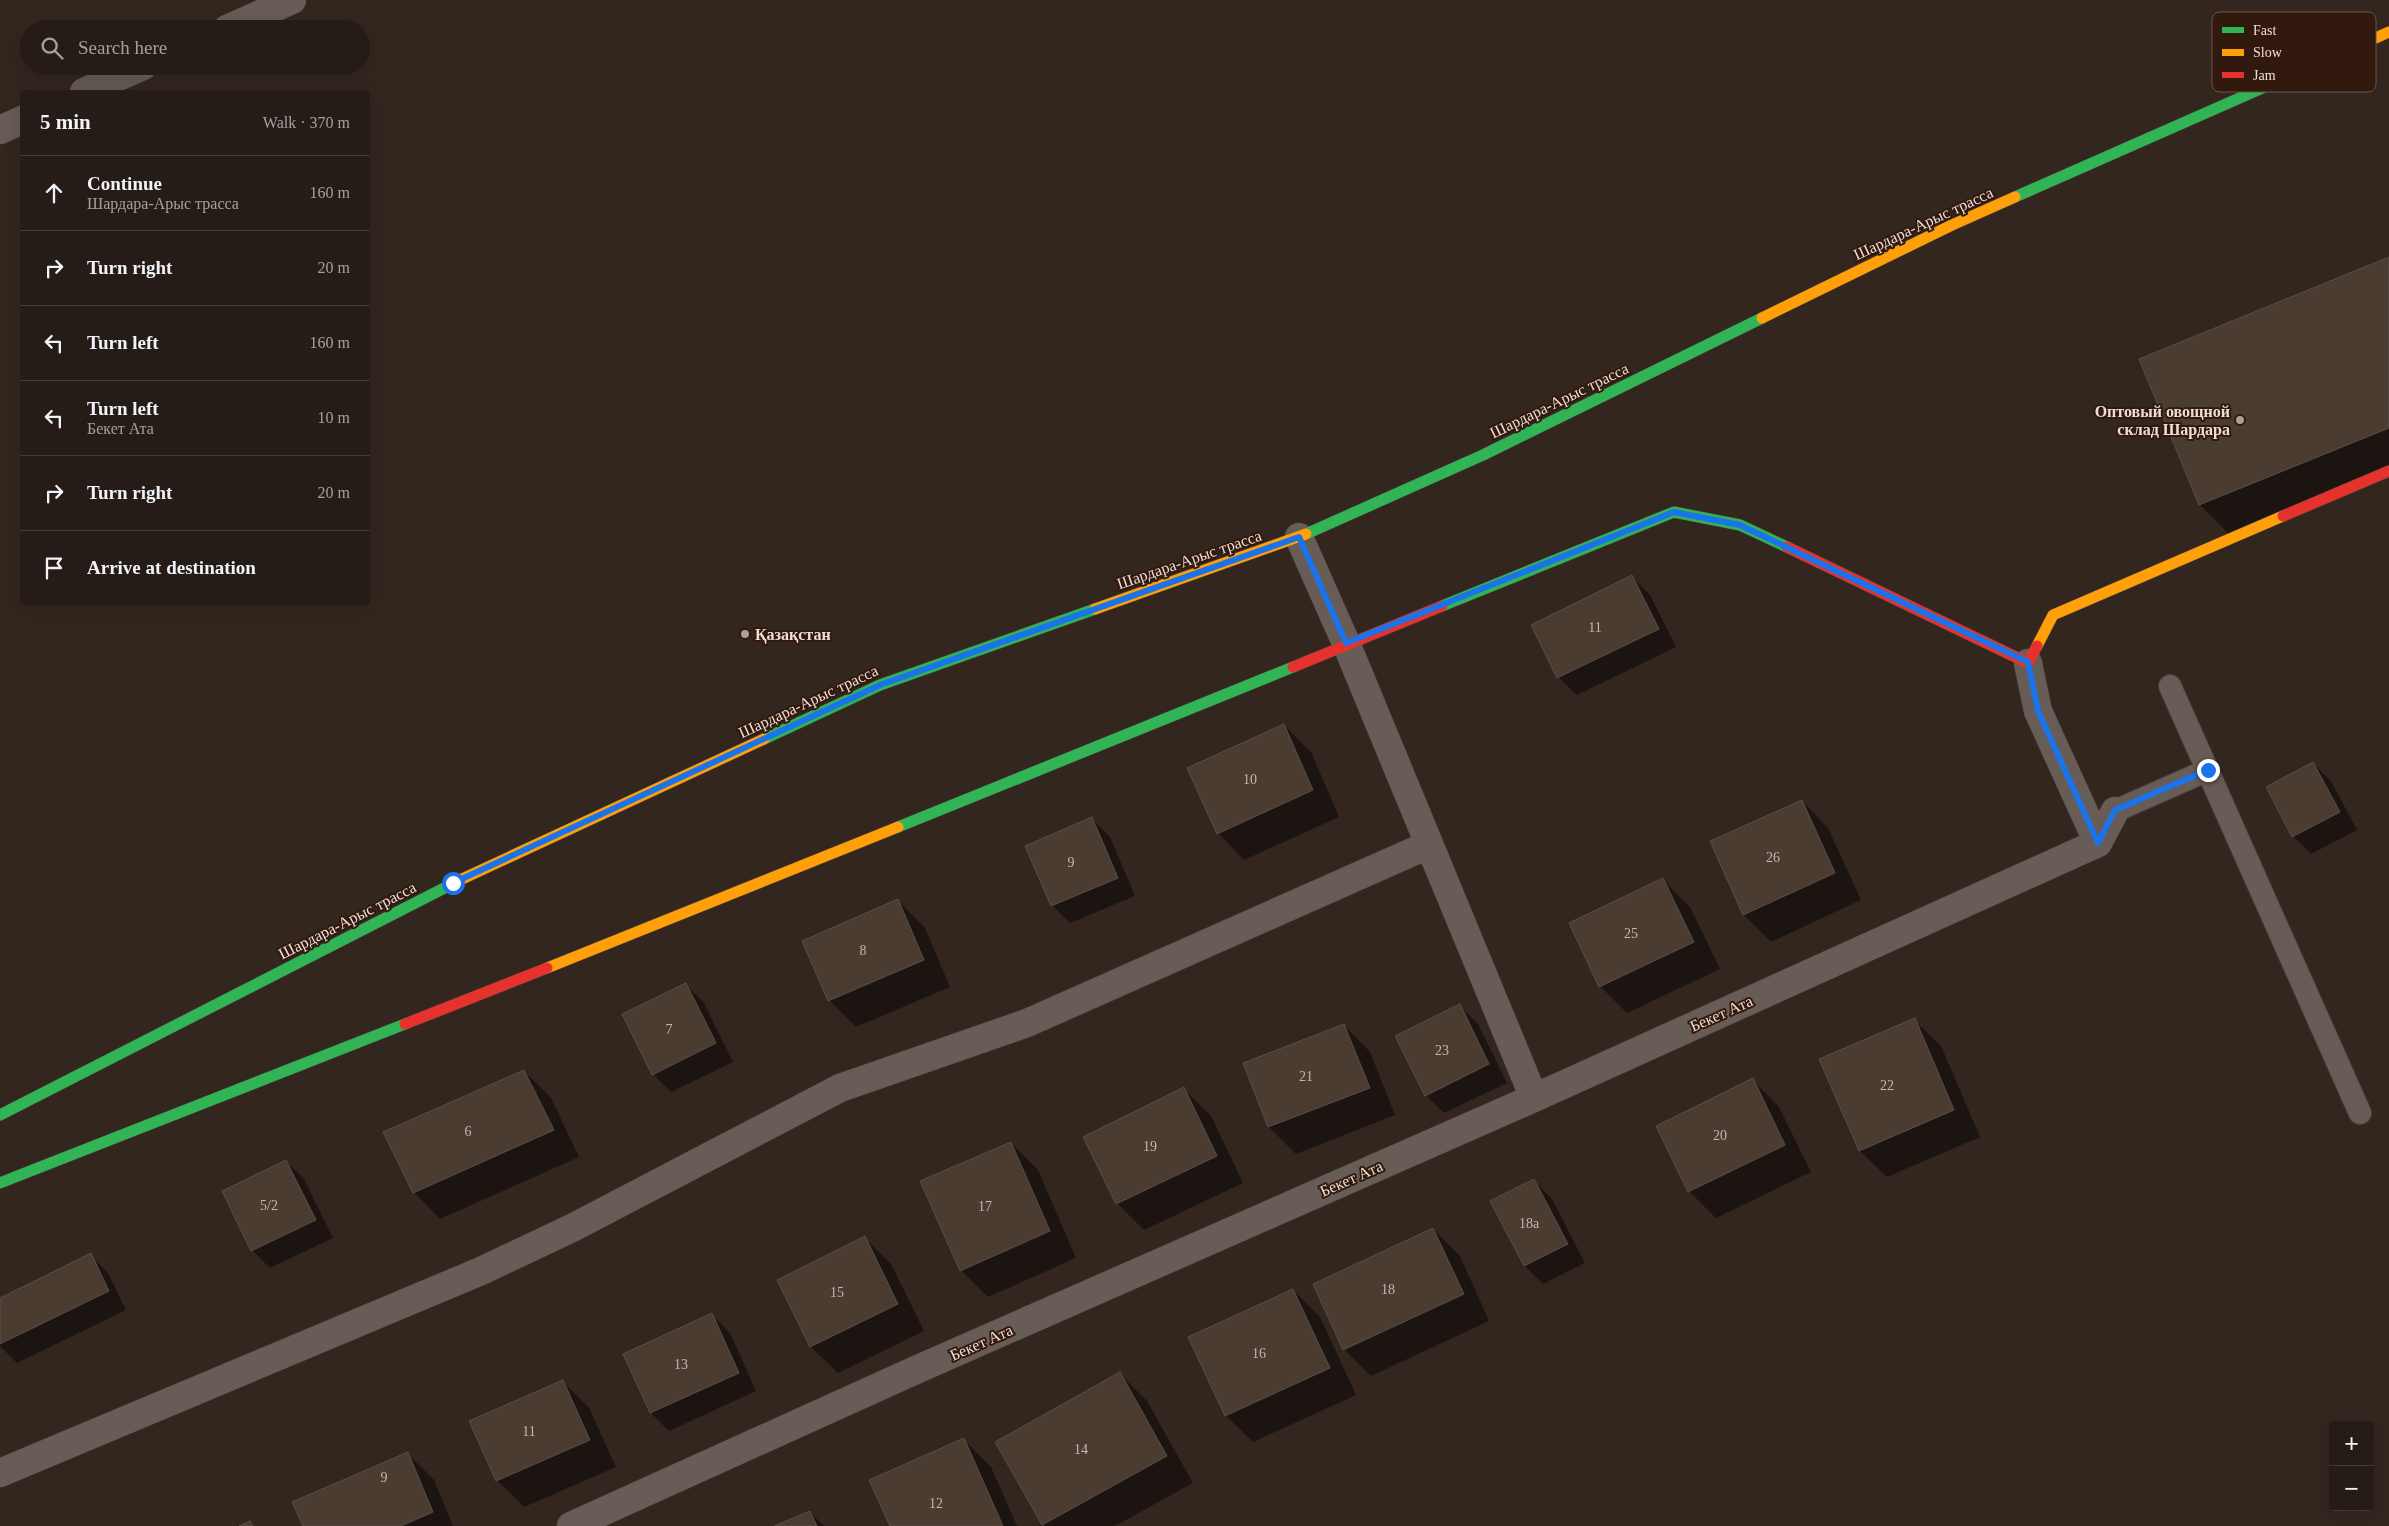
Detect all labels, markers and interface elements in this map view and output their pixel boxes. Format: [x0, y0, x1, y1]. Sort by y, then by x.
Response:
legend [2212, 12, 2376, 92]
search box [20, 20, 370, 75]
text: Fast [2253, 23, 2276, 38]
icon: search [38, 34, 66, 62]
text: Search here [78, 37, 167, 58]
text: Slow [2253, 45, 2283, 60]
text: Jam [2253, 68, 2276, 83]
text: 5 min [40, 110, 91, 134]
text: Walk · 370 m [263, 114, 350, 131]
text: Continue [87, 173, 162, 194]
icon: ahead [40, 179, 68, 207]
text: 160 m [310, 184, 350, 201]
street label: Шардара-Арыс трасса [1851, 184, 1996, 264]
text: Шардара-Арыс трасса [87, 195, 239, 212]
icon: right [40, 254, 68, 282]
text: Turn right [87, 257, 172, 278]
text: 20 m [318, 259, 350, 276]
icon: left [40, 329, 68, 357]
text: Turn left [87, 332, 159, 353]
text: 160 m [310, 334, 350, 351]
street label: Шардара-Арыс трасса [1487, 360, 1632, 442]
text: Turn left [87, 398, 159, 419]
place label: Оптовый овощной склад Шардара [2095, 403, 2230, 439]
icon: left [40, 404, 68, 432]
text: 10 m [318, 409, 350, 426]
marker: Оптовый овощной склад Шардара [2234, 414, 2246, 426]
text: Бекет Ата [87, 420, 154, 437]
icon: right [40, 479, 68, 507]
text: Turn right [87, 482, 172, 503]
text: 20 m [318, 484, 350, 501]
street label: Шардара-Арыс трасса [1115, 527, 1264, 593]
icon: arrive [40, 554, 68, 582]
text: Arrive at destination [87, 557, 256, 578]
house number: 11 [1588, 620, 1602, 635]
place label: Қазақстан [755, 626, 831, 644]
marker: Қазақстан [739, 628, 751, 640]
street label: Шардара-Арыс трасса [736, 662, 881, 742]
route end [2197, 759, 2220, 782]
house number: 10 [1243, 772, 1257, 787]
house number: 26 [1766, 850, 1780, 865]
house number: 9 [1068, 855, 1075, 870]
route start [442, 872, 465, 895]
street label: Шардара-Арыс трасса [276, 878, 419, 963]
house number: 25 [1624, 926, 1638, 941]
house number: 8 [860, 943, 867, 958]
street label: Бекет Ата [1687, 992, 1755, 1035]
house number: 7 [666, 1022, 673, 1037]
house number: 23 [1435, 1043, 1449, 1058]
house number: 21 [1299, 1069, 1313, 1084]
house number: 22 [1880, 1078, 1894, 1093]
house number: 6 [465, 1124, 472, 1139]
house number: 20 [1713, 1128, 1727, 1143]
house number: 19 [1143, 1139, 1157, 1154]
street label: Бекет Ата [1317, 1157, 1385, 1200]
house number: 5/2 [260, 1198, 278, 1213]
house number: 17 [978, 1199, 992, 1214]
house number: 18а [1519, 1216, 1540, 1231]
house number: 18 [1381, 1282, 1395, 1297]
house number: 15 [830, 1285, 844, 1300]
street label: Бекет Ата [947, 1321, 1015, 1364]
house number: 16 [1252, 1346, 1266, 1361]
house number: 13 [674, 1357, 688, 1372]
map controls [2329, 1421, 2374, 1511]
button: + [2329, 1421, 2374, 1466]
house number: 11 [522, 1424, 536, 1439]
house number: 14 [1074, 1442, 1088, 1457]
button: − [2329, 1466, 2374, 1511]
house number: 9 [381, 1470, 388, 1485]
house number: 12 [929, 1496, 943, 1511]

